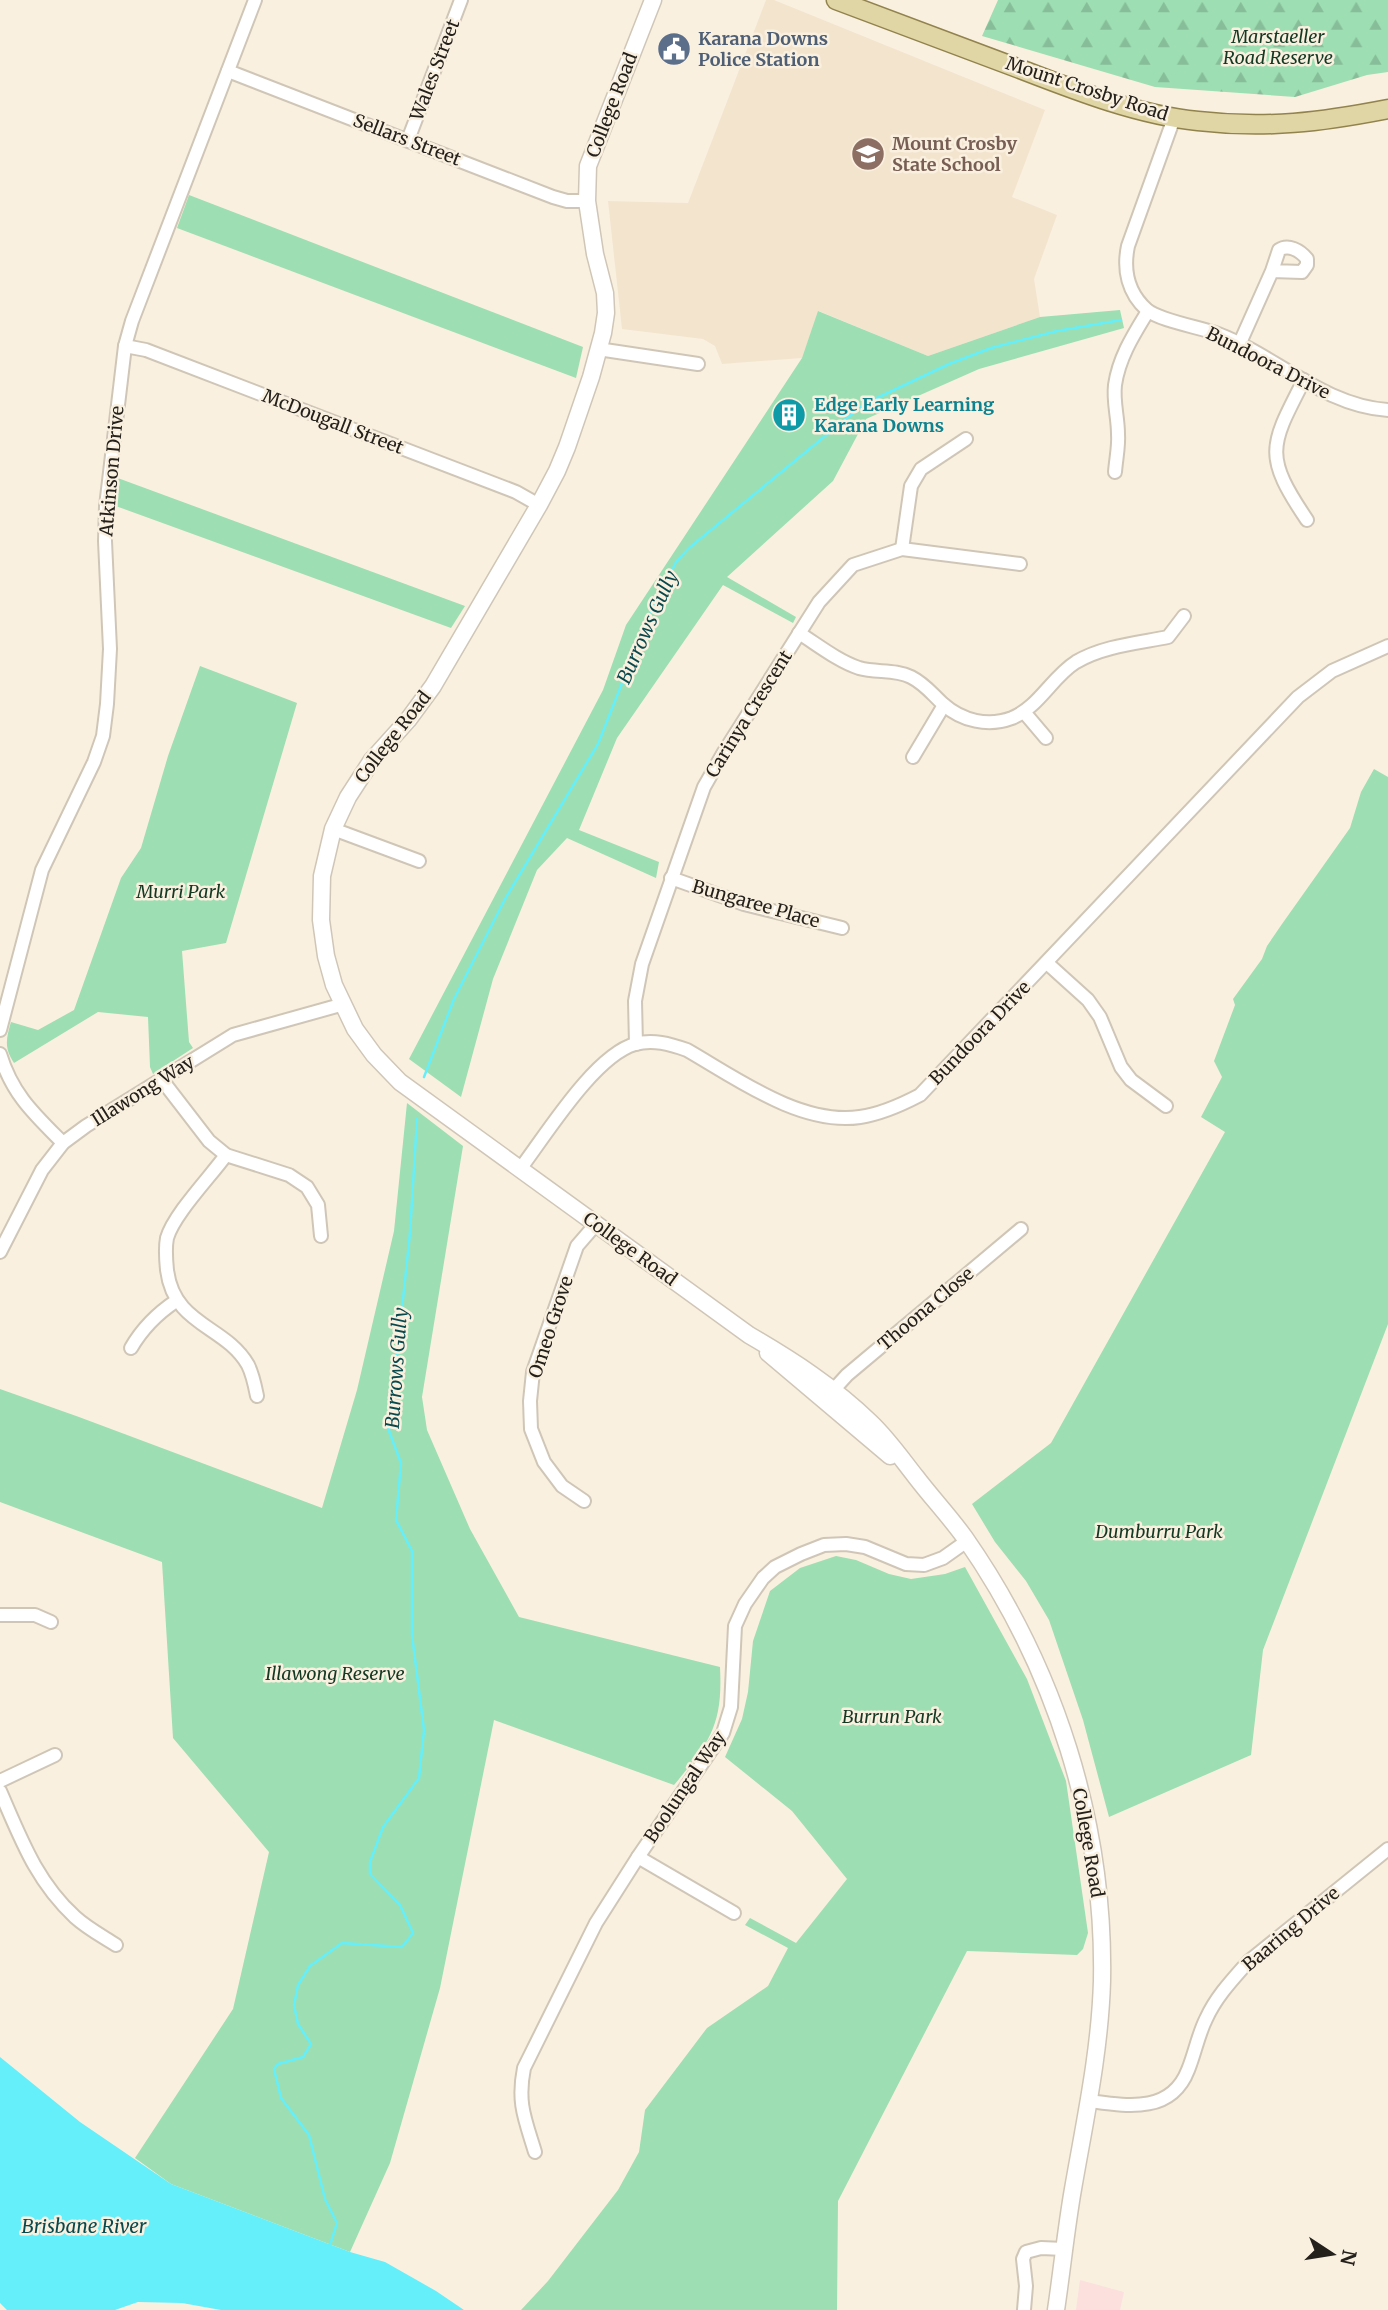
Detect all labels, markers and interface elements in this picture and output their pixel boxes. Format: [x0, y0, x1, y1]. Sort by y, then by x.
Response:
street label: Wales Street [404, 16, 464, 125]
park label: Marstaeller Road Reserve [1223, 25, 1333, 69]
place label: Karana Downs Police Station [698, 27, 828, 71]
public building icon: Karana Downs Police Station [655, 30, 693, 68]
street label: College Road [581, 49, 642, 161]
street label: Mount Crosby Road [1003, 51, 1172, 126]
street label: Sellars Street [350, 108, 464, 171]
place label: Mount Crosby State School [892, 132, 1017, 176]
school or university icon: Mount Crosby State School [849, 135, 887, 173]
street label: Bundoora Drive [1202, 321, 1334, 404]
street label: McDougall Street [259, 384, 407, 459]
place label: Edge Early Learning Karana Downs [814, 393, 994, 437]
building icon: Edge Early Learning Karana Downs [770, 396, 808, 434]
street label: Atkinson Drive [94, 405, 129, 538]
water label: Burrows Gully [611, 567, 683, 687]
street label: Carinya Crescent [700, 646, 797, 782]
street label: College Road [349, 686, 436, 787]
street label: Bungaree Place [690, 874, 823, 933]
park label: Murri Park [136, 880, 226, 903]
street label: Bundoora Drive [924, 976, 1035, 1090]
street label: Illawong Way [87, 1050, 199, 1131]
street label: College Road [579, 1207, 682, 1290]
street label: Thoona Close [873, 1262, 978, 1355]
street label: Omeo Grove [523, 1273, 578, 1381]
water label: Burrows Gully [380, 1307, 412, 1429]
park label: Dumburru Park [1094, 1520, 1223, 1543]
park label: Illawong Reserve [265, 1662, 405, 1685]
park label: Burrun Park [842, 1705, 942, 1728]
street label: Boolungal Way [639, 1726, 731, 1847]
street label: College Road [1068, 1786, 1109, 1900]
street label: Baaring Drive [1237, 1881, 1344, 1976]
water label: Brisbane River [22, 2214, 147, 2238]
north arrow [1297, 2219, 1367, 2289]
text: N [1335, 2248, 1362, 2267]

